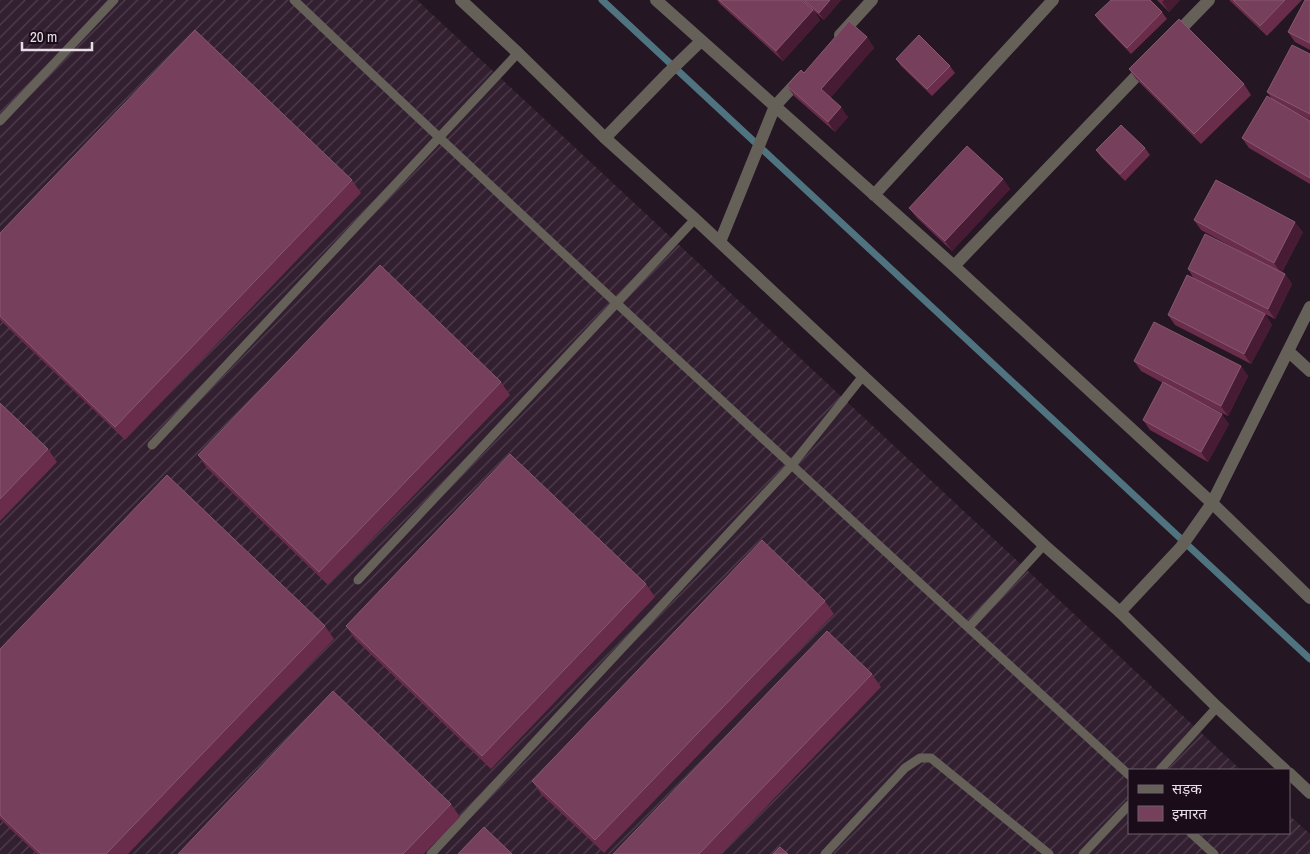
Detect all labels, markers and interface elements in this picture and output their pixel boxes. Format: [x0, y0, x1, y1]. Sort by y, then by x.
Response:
scale bar [22, 20, 92, 52]
text: 20 m [30, 26, 57, 47]
legend [1128, 769, 1290, 834]
text: सड़क [1172, 778, 1202, 799]
text: इमारत [1172, 803, 1207, 824]

